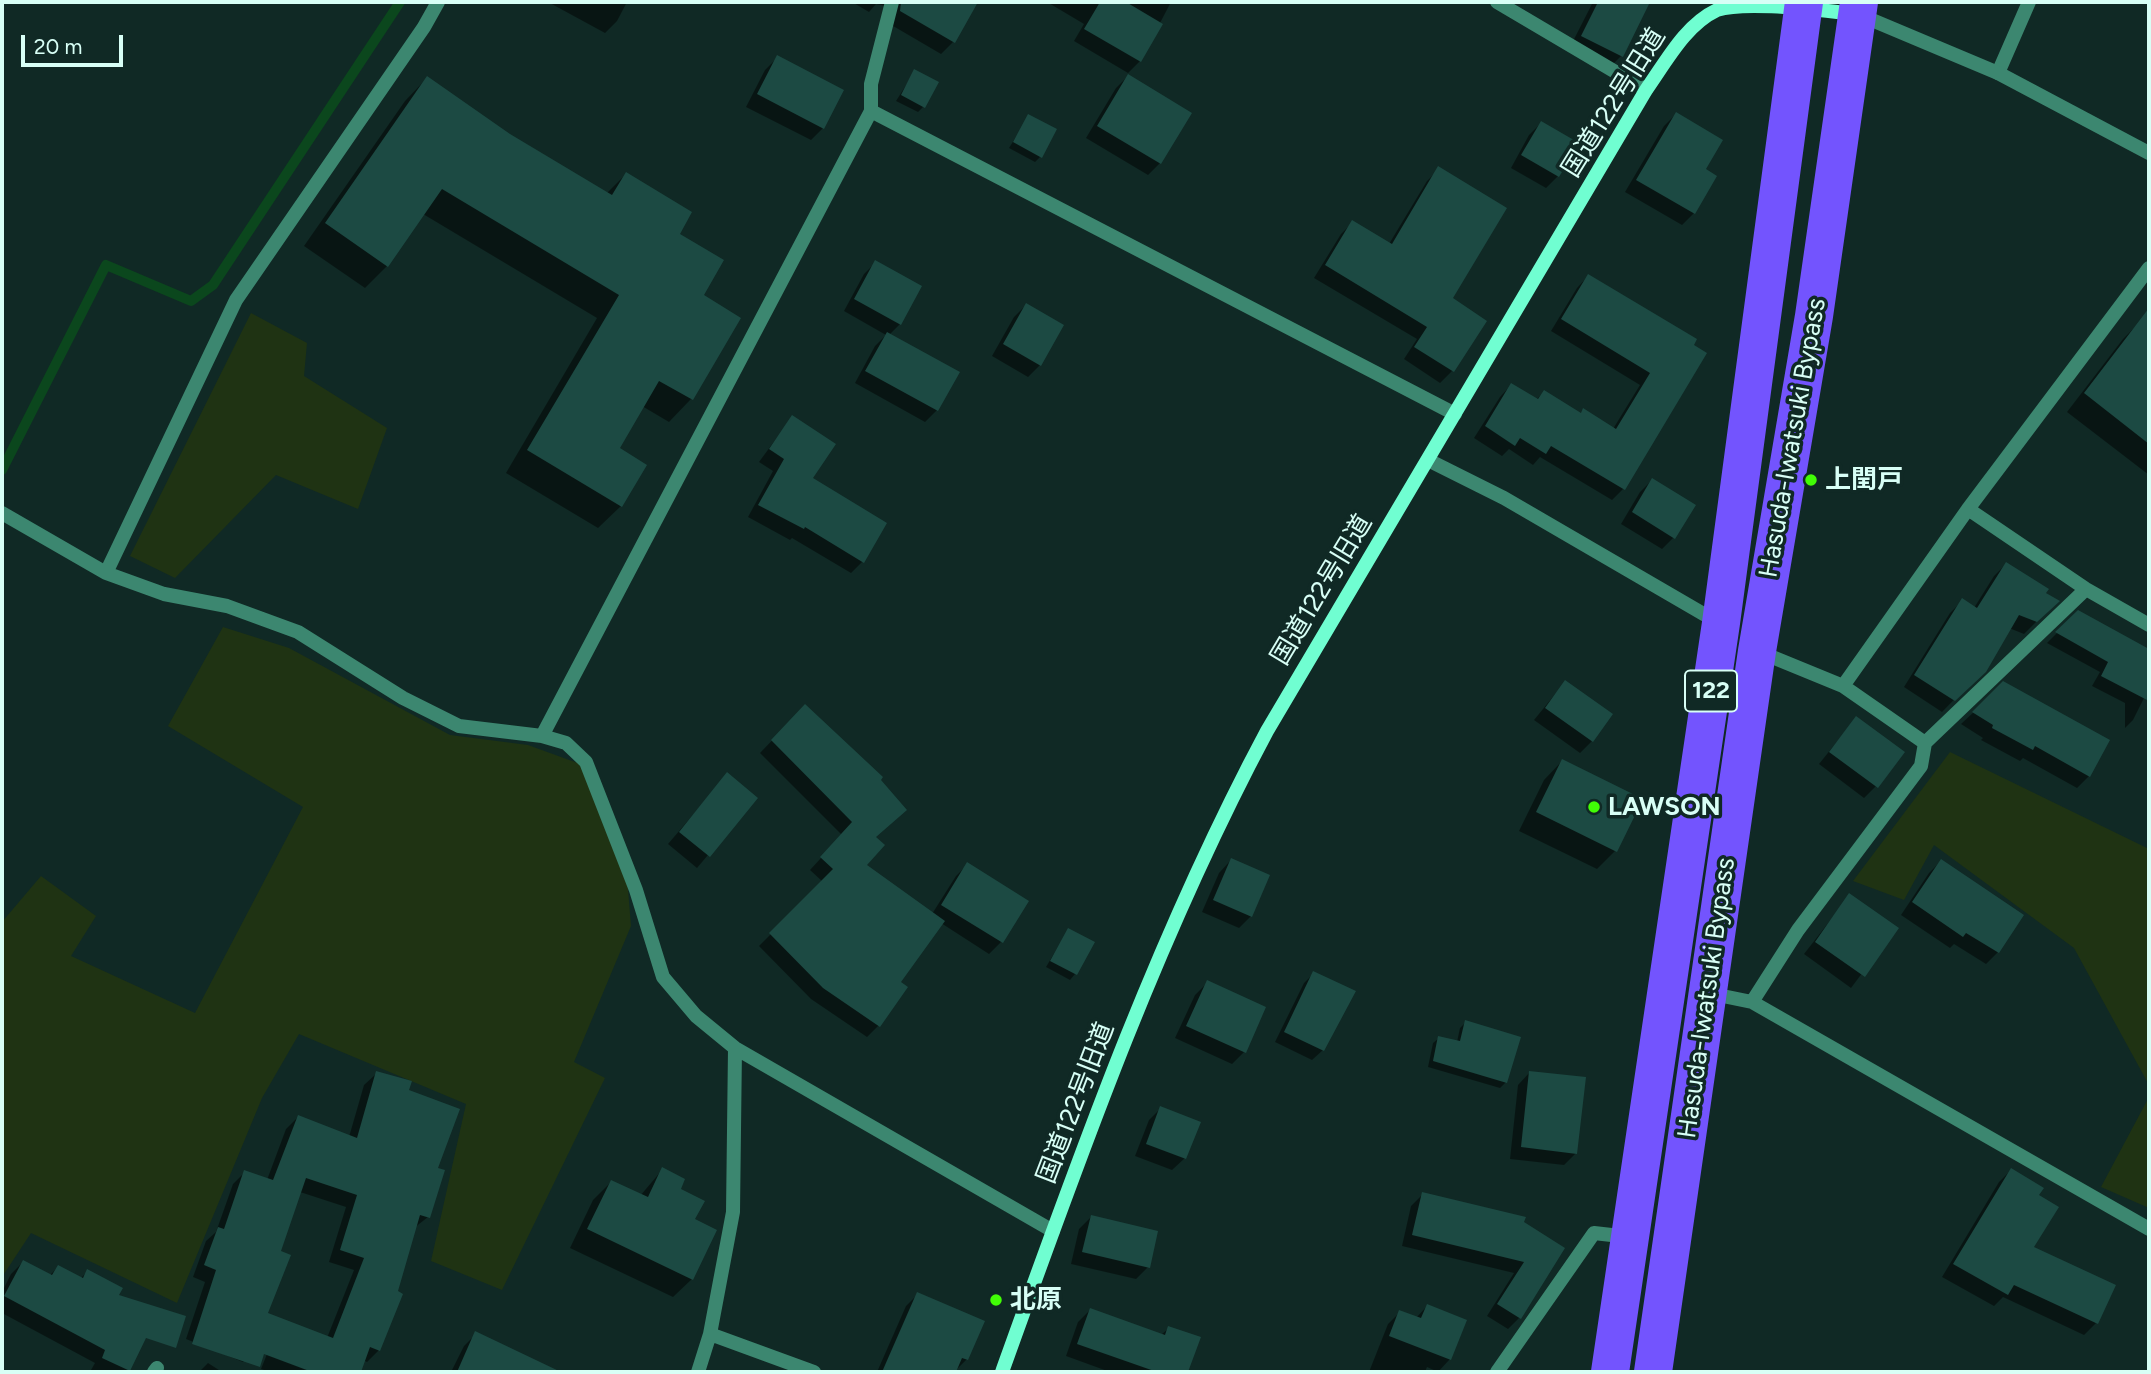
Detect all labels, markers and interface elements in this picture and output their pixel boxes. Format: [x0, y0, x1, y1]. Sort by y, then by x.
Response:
scale bar [24, 21, 126, 65]
street label: 国道122号旧道 [1556, 23, 1672, 183]
text: 20 m [34, 34, 82, 59]
street label: Hasuda-Iwatsuki Bypass [1753, 296, 1833, 580]
place label: 上閏戸 [1825, 464, 1903, 496]
marker: 上閏戸 [1803, 472, 1819, 488]
street label: 国道122号旧道 [1265, 509, 1379, 671]
road number: 122 [1685, 670, 1737, 712]
place label: LAWSON [1608, 791, 1721, 823]
marker: LAWSON [1586, 799, 1602, 815]
street label: Hasuda-Iwatsuki Bypass [1672, 856, 1742, 1140]
street label: 国道122号旧道 [1031, 1018, 1121, 1188]
place label: 北原 [1010, 1284, 1062, 1316]
marker: 北原 [988, 1292, 1004, 1308]

